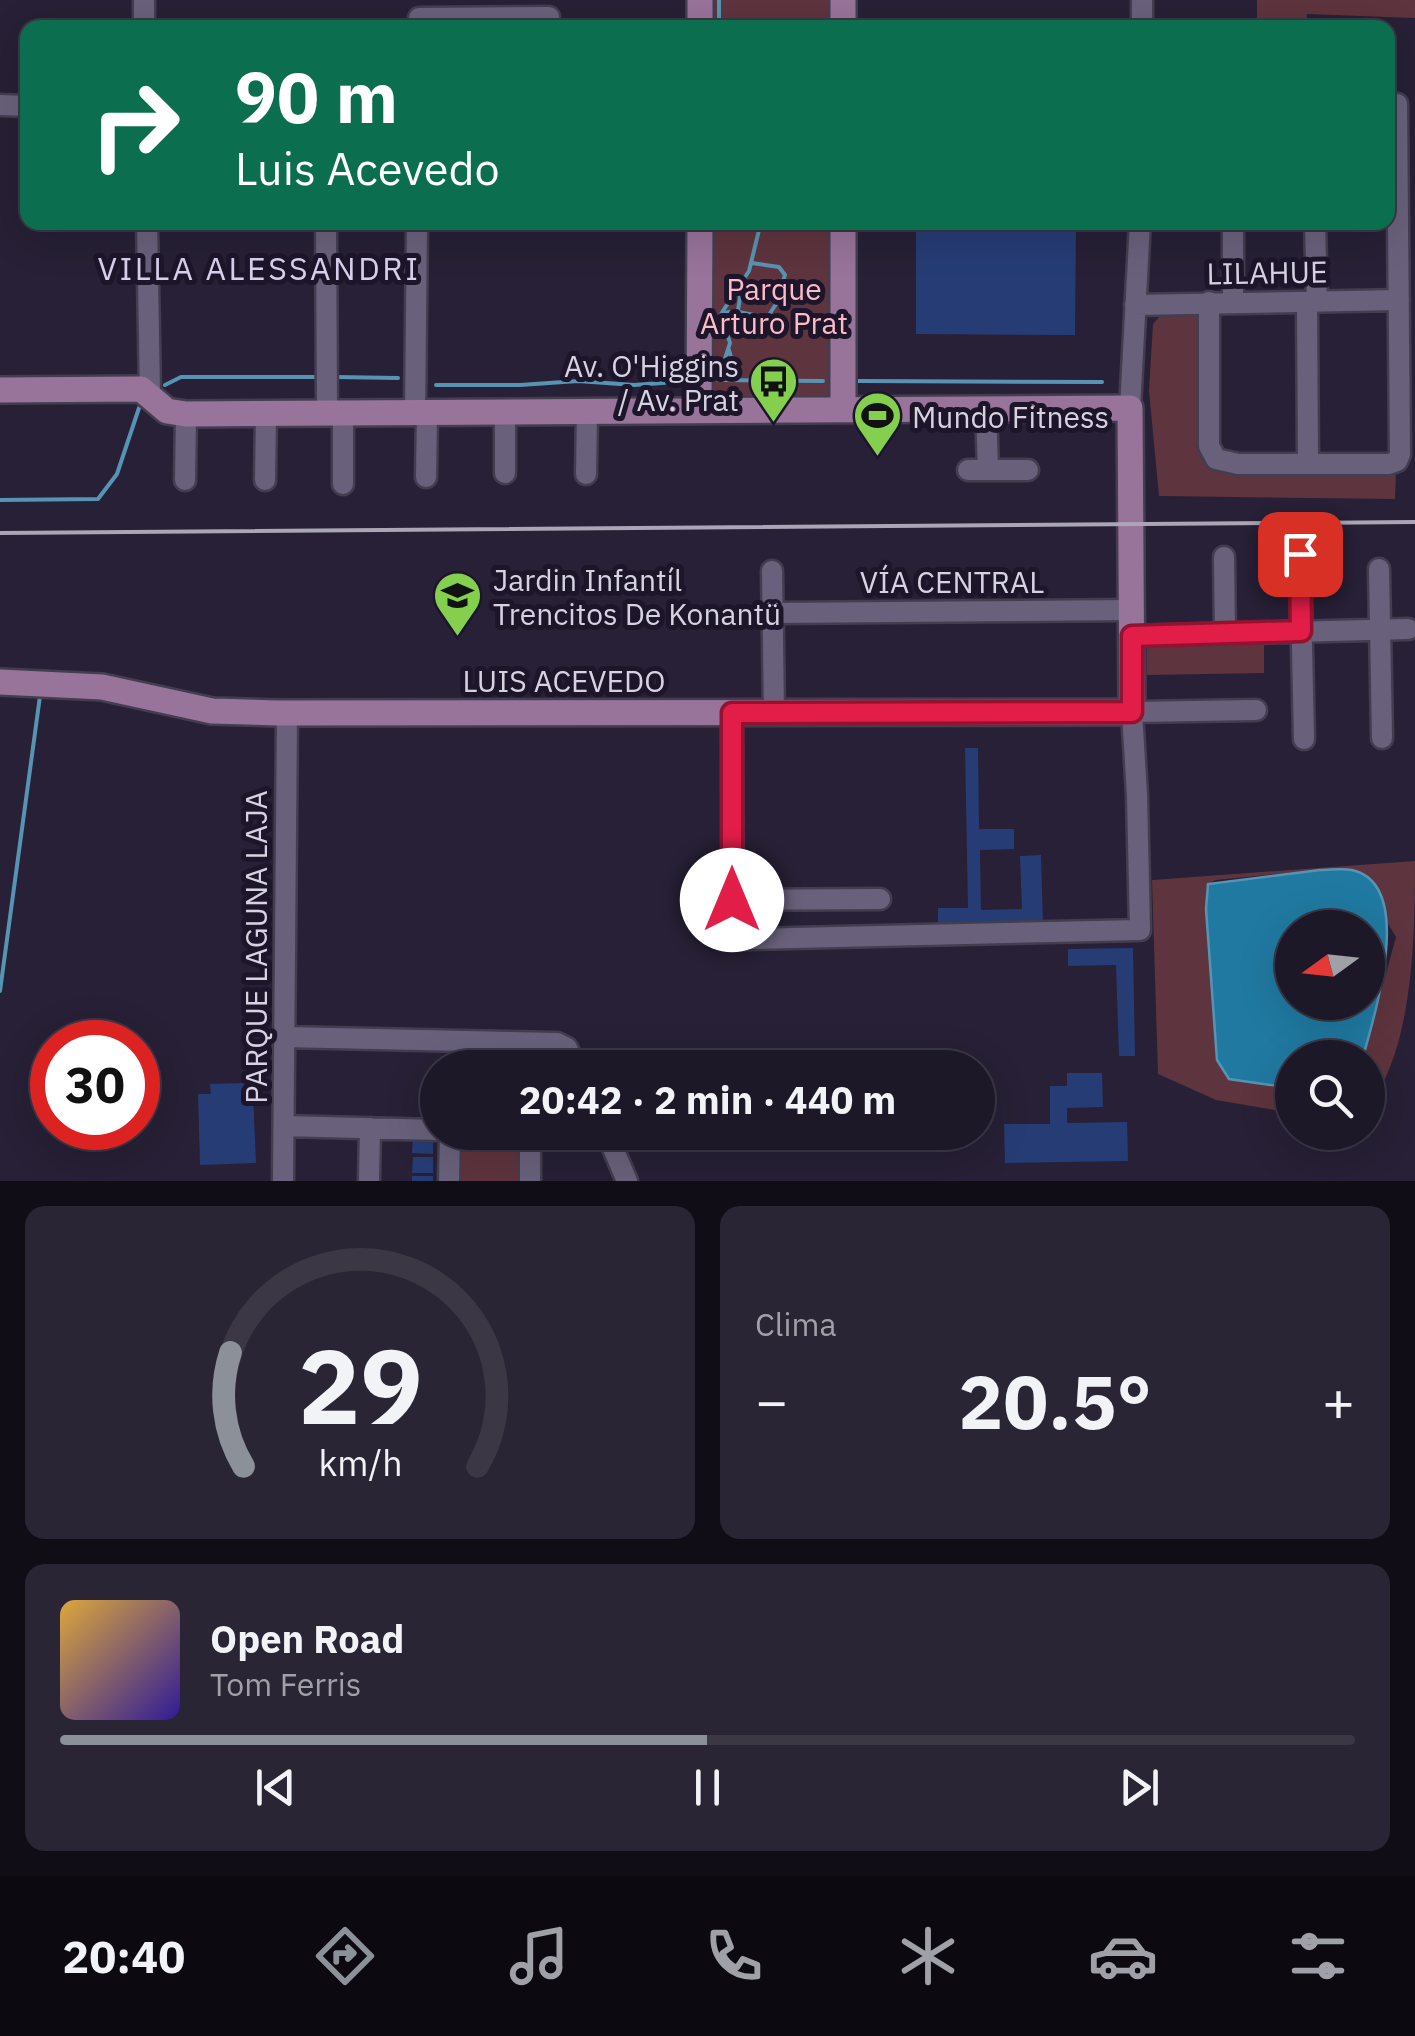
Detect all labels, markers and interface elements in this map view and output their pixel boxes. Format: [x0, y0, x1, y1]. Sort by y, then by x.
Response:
text: 90 m [235, 51, 398, 142]
icon: right [70, 60, 200, 190]
text: Luis Acevedo [235, 139, 500, 197]
district label: VILLA ALESSANDRI [98, 247, 420, 289]
street label: LILAHUE [1206, 251, 1328, 293]
park label: Parque Arturo Prat [700, 269, 848, 342]
place label: Av. O'Higgins / Av. Prat [564, 346, 739, 419]
bus stop icon: Av. O'Higgins / Av. Prat [748, 356, 800, 424]
sports icon: Mundo Fitness [851, 390, 903, 458]
place label: Mundo Fitness [912, 397, 1109, 436]
pin [1258, 512, 1343, 597]
icon: arrive [1273, 527, 1328, 582]
place label: Jardin Infantíl Trencitos De Konantü [493, 560, 781, 633]
street label: VÍA CENTRAL [860, 562, 1044, 601]
school or university icon: Jardin Infantíl Trencitos De Konantü [432, 570, 484, 638]
street label: LUIS ACEVEDO [463, 661, 665, 700]
street label: PARQUE LAGUNA LAJA [236, 790, 275, 1104]
position arrow [680, 848, 784, 952]
north arrow [1275, 910, 1385, 1020]
map controls [1275, 910, 1385, 1150]
speed limit sign: 30 [30, 1020, 160, 1150]
button: search [1275, 1040, 1385, 1150]
text: 20:42 · 2 min · 440 m [519, 1075, 896, 1124]
text: Clima [755, 1303, 837, 1345]
text: 29 [298, 1317, 422, 1453]
text: 20.5° [958, 1352, 1152, 1450]
text: − [755, 1365, 788, 1436]
text: + [1322, 1365, 1355, 1436]
text: km/h [318, 1439, 402, 1486]
text: Open Road [210, 1614, 404, 1663]
text: Tom Ferris [210, 1663, 361, 1705]
icon: previous [248, 1760, 303, 1815]
icon: pause [680, 1760, 735, 1815]
icon: next [1112, 1760, 1167, 1815]
icon: directions [310, 1921, 380, 1991]
icon: music [504, 1921, 574, 1991]
icon: phone [699, 1921, 769, 1991]
icon: climate [893, 1921, 963, 1991]
icon: car [1088, 1921, 1158, 1991]
icon: filters [1283, 1921, 1353, 1991]
text: 20:40 [62, 1927, 185, 1985]

